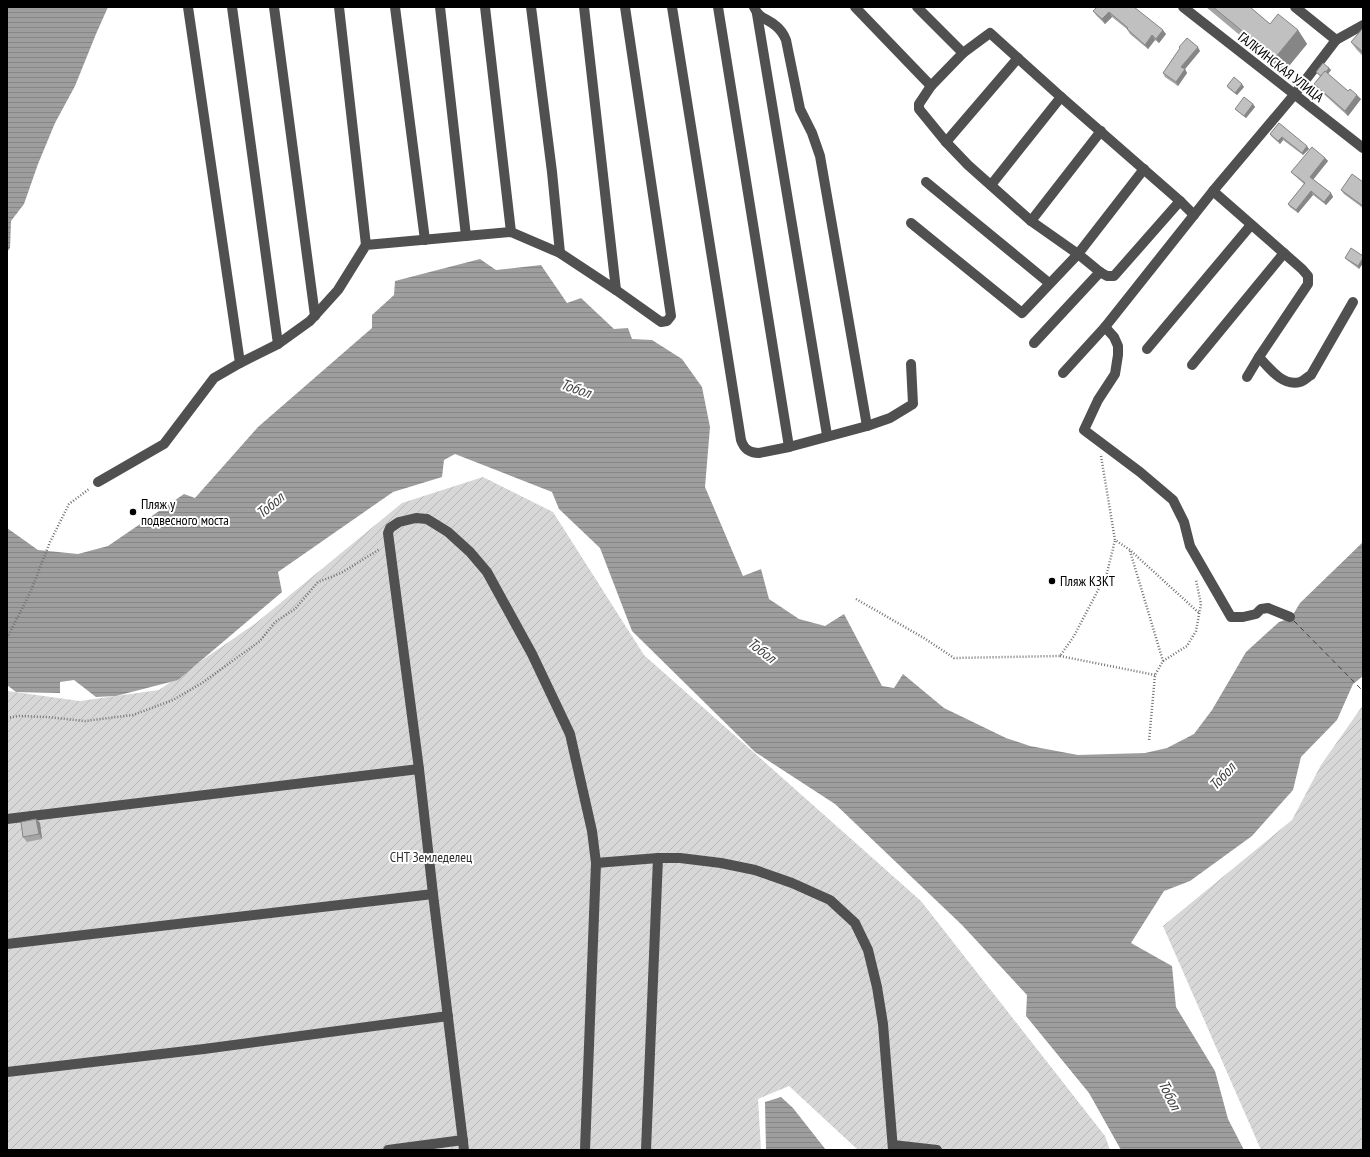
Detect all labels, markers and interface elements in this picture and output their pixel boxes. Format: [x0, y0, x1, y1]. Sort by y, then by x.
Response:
street label: ГАЛКИНСКАЯ УЛИЦА [1235, 28, 1328, 106]
water label: Тобол [558, 374, 595, 403]
water label: Тобол [252, 487, 289, 522]
place label: Пляж у подвесного моста [141, 495, 229, 529]
marker: Пляж у подвесного моста [128, 507, 138, 517]
place label: Пляж КЗКТ [1060, 572, 1116, 590]
marker: Пляж КЗКТ [1047, 576, 1057, 586]
water label: Тобол [744, 633, 781, 668]
water label: Тобол [1205, 757, 1241, 794]
park label: СНТ Земледелец [390, 848, 472, 866]
water label: Тобол [1155, 1077, 1186, 1115]

